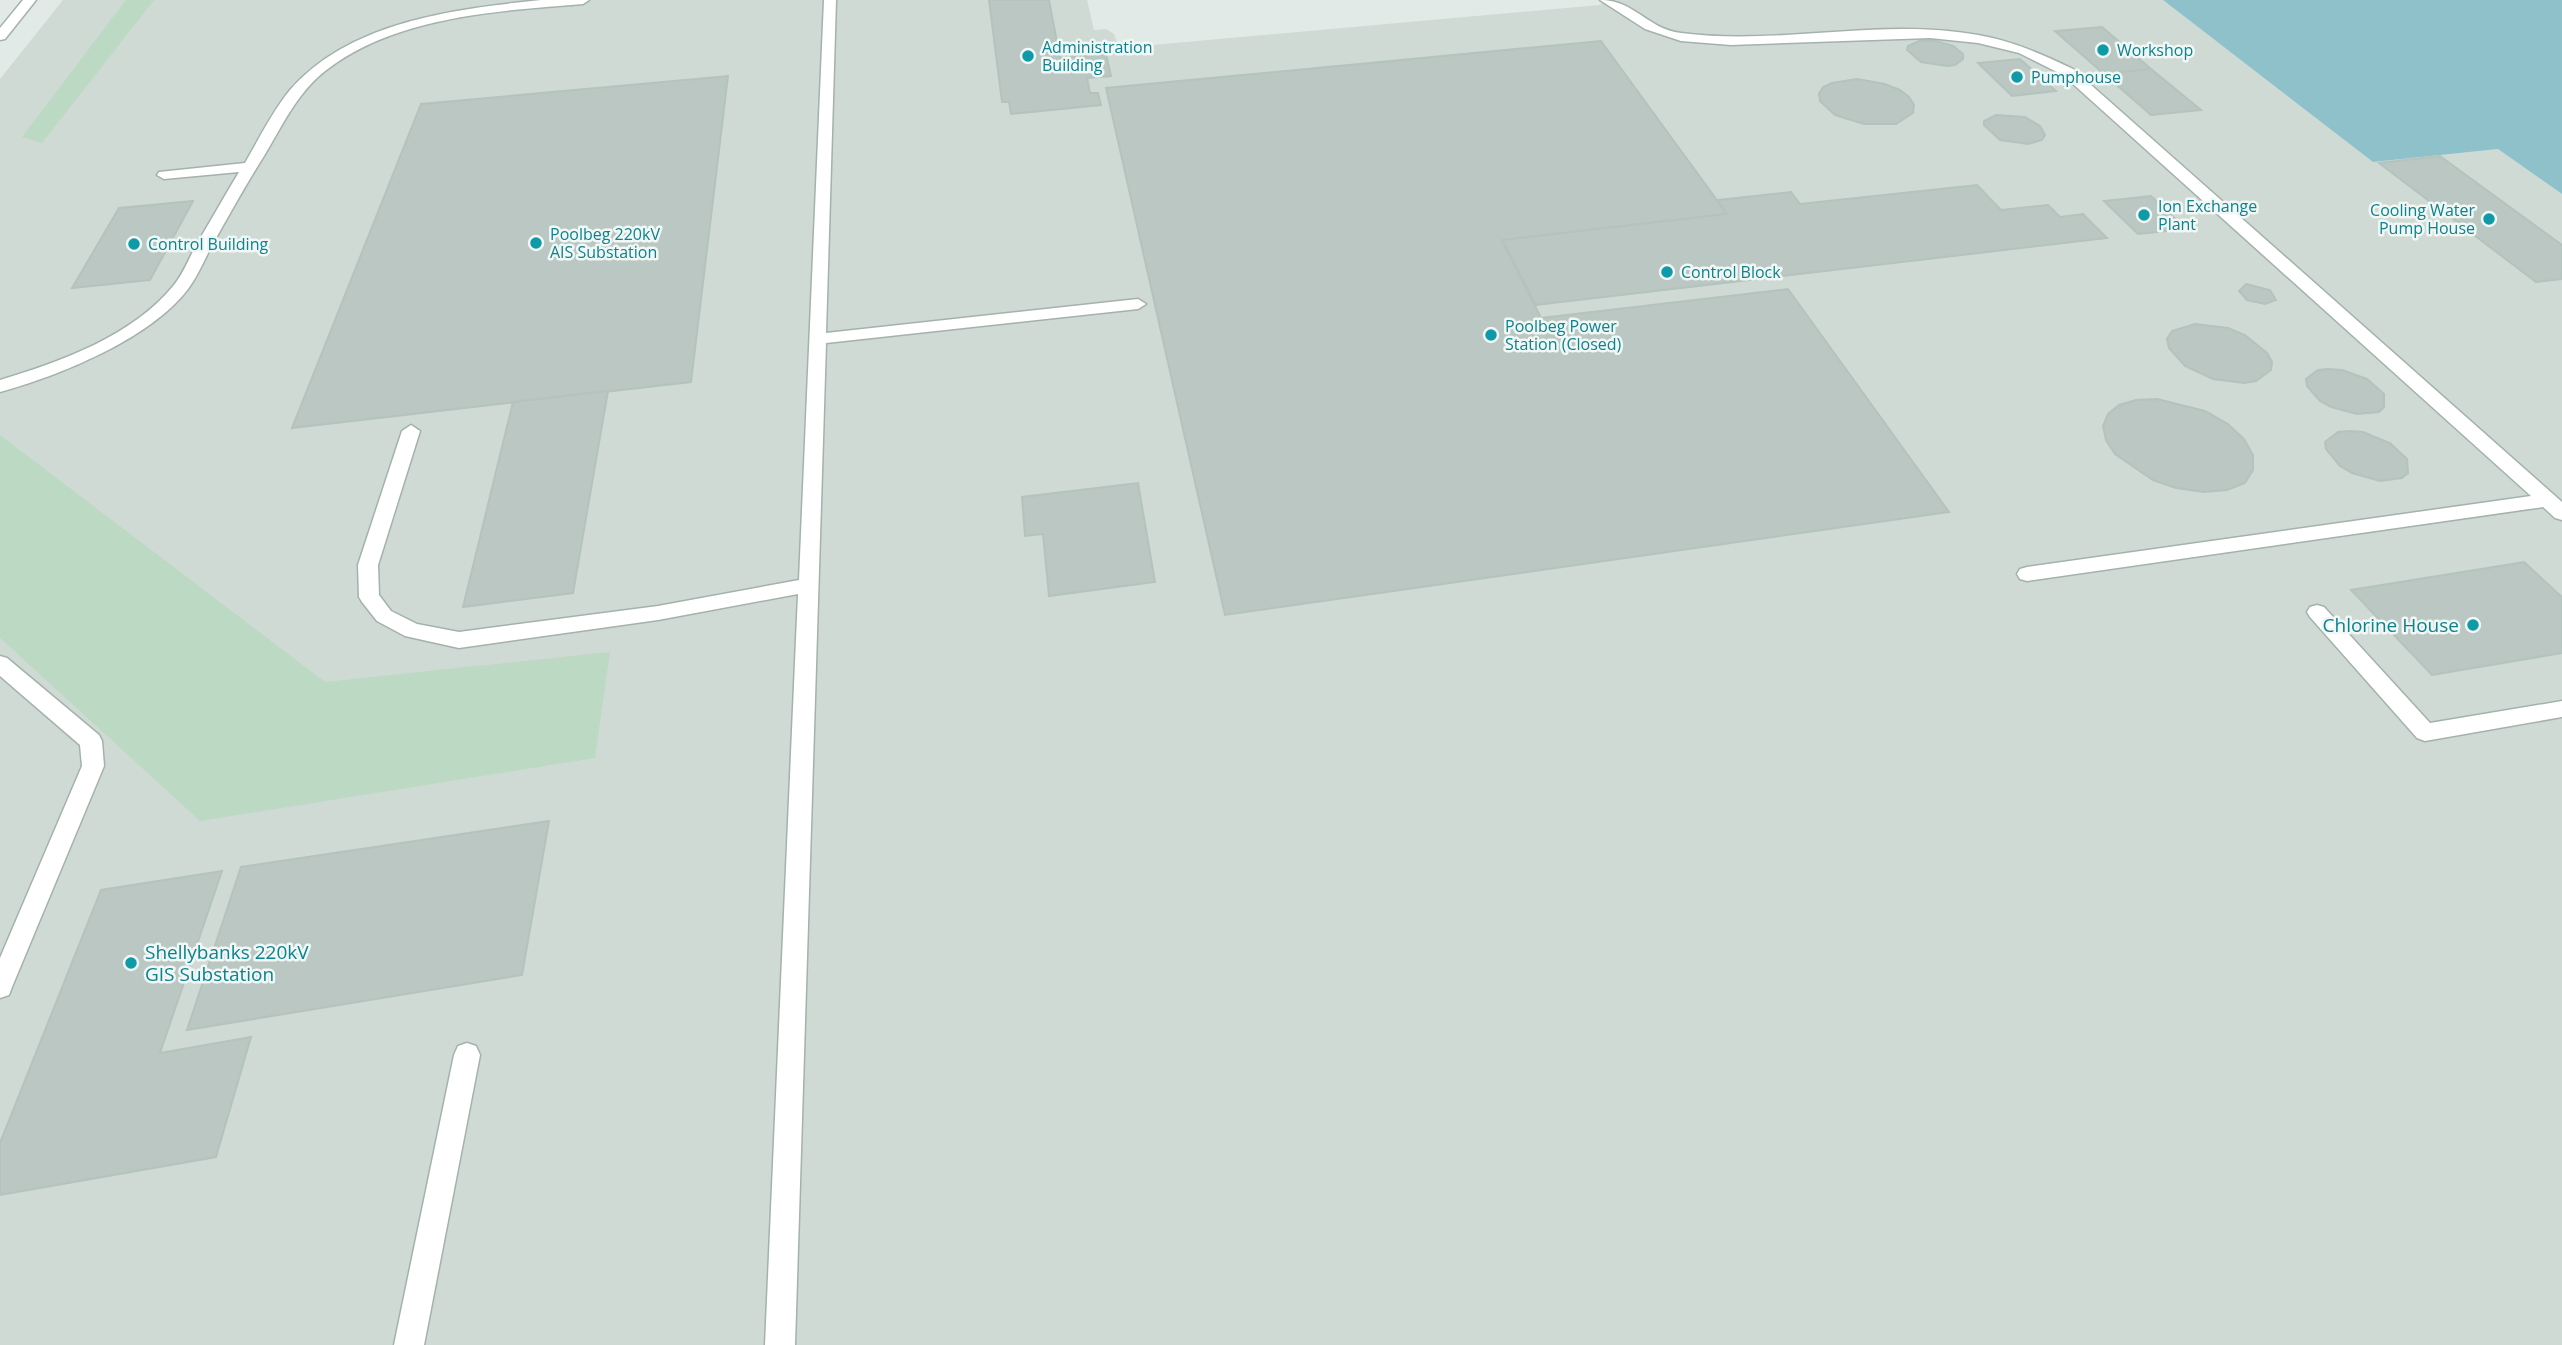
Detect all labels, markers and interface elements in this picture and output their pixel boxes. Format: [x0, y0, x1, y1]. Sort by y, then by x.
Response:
place label: Administration Building [1042, 36, 1153, 76]
place label: Workshop [2117, 39, 2193, 61]
marker: Workshop [2095, 42, 2111, 58]
marker: Administration Building [1020, 48, 1036, 64]
place label: Pumphouse [2031, 66, 2121, 88]
marker: Pumphouse [2009, 69, 2025, 85]
place label: Ion Exchange Plant [2158, 195, 2257, 235]
place label: Cooling Water Pump House [2370, 199, 2475, 239]
marker: Ion Exchange Plant [2136, 207, 2152, 223]
marker: Cooling Water Pump House [2481, 211, 2497, 227]
place label: Poolbeg 220kV AIS Substation [550, 223, 660, 263]
place label: Control Building [148, 233, 268, 255]
marker: Poolbeg 220kV AIS Substation [528, 235, 544, 251]
marker: Control Building [126, 236, 142, 252]
place label: Control Block [1681, 261, 1781, 283]
marker: Control Block [1659, 264, 1675, 280]
place label: Poolbeg Power Station (Closed) [1505, 315, 1622, 355]
marker: Poolbeg Power Station (Closed) [1483, 327, 1499, 343]
place label: Chlorine House [2323, 612, 2459, 638]
marker: Chlorine House [2465, 617, 2481, 633]
place label: Shellybanks 220kV GIS Substation [145, 939, 309, 987]
marker: Shellybanks 220kV GIS Substation [123, 955, 139, 971]

